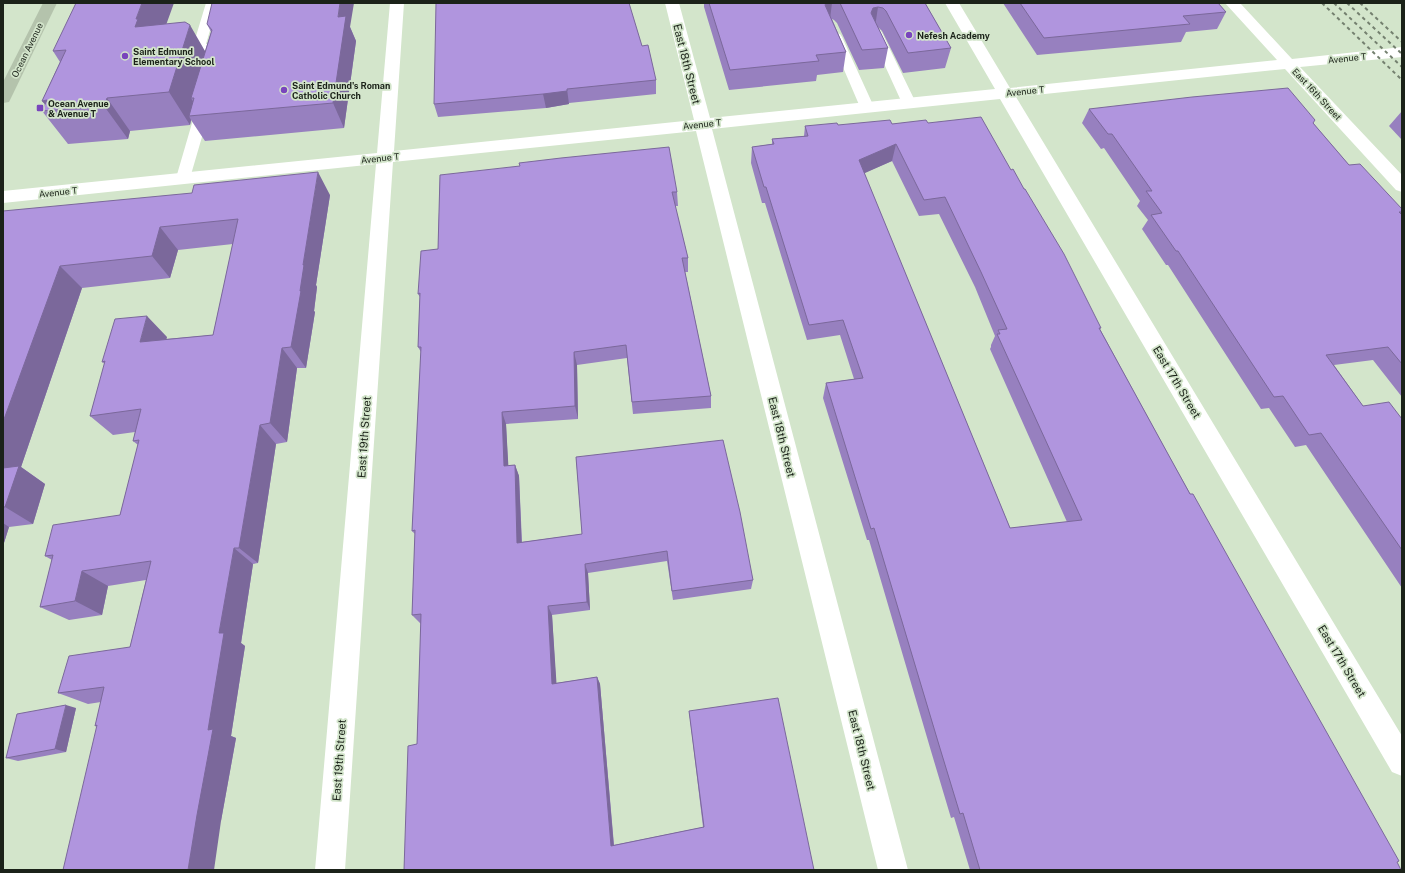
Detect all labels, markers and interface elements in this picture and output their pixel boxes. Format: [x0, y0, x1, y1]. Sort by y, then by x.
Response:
street label: Ocean Avenue [9, 21, 45, 79]
street label: East 18th Street [671, 23, 703, 105]
marker: Nefesh Academy [904, 30, 914, 40]
place label: Nefesh Academy [917, 30, 990, 41]
place label: Saint Edmund Elementary School [133, 46, 214, 67]
street label: Avenue T [1327, 50, 1367, 65]
marker: Saint Edmund Elementary School [120, 51, 130, 61]
street label: East 16th Street [1290, 66, 1344, 123]
place label: Saint Edmund's Roman Catholic Church [292, 80, 390, 101]
street label: Avenue T [1005, 83, 1045, 98]
marker: Saint Edmund's Roman Catholic Church [279, 85, 289, 95]
place label: Ocean Avenue & Avenue T [48, 98, 109, 119]
marker: Ocean Avenue & Avenue T [35, 103, 45, 113]
street label: Avenue T [682, 116, 722, 131]
street label: Avenue T [360, 150, 400, 165]
street label: Avenue T [38, 184, 78, 199]
street label: East 17th Street [1151, 344, 1203, 420]
street label: East 19th Street [355, 396, 373, 478]
street label: East 18th Street [766, 396, 798, 478]
street label: East 17th Street [1316, 623, 1368, 699]
street label: East 18th Street [846, 709, 878, 791]
street label: East 19th Street [330, 719, 348, 801]

